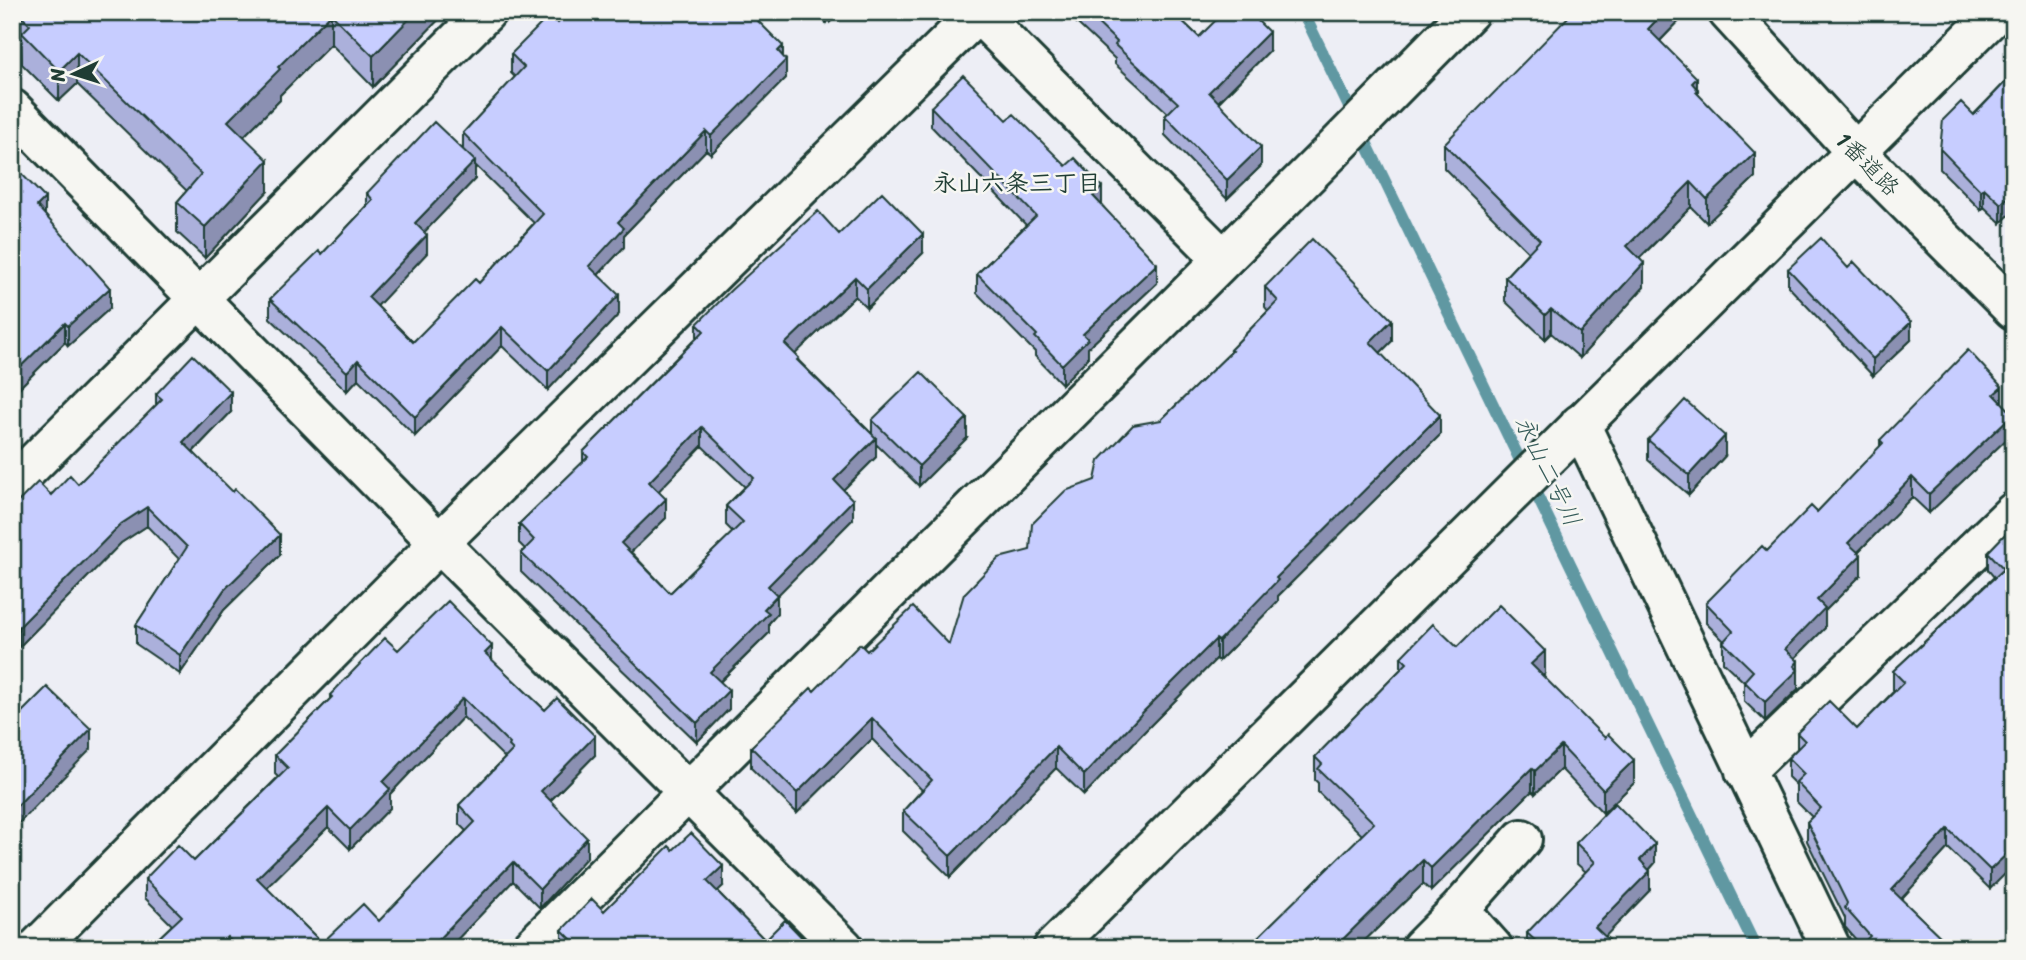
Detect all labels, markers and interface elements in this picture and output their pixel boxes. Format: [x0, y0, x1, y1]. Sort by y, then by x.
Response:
north arrow [38, 38, 108, 108]
text: N [41, 67, 75, 84]
street label: 1番道路 [1825, 122, 1910, 207]
district label: 永山六条三丁目 [933, 162, 1101, 204]
water label: 永山二号川 [1503, 408, 1593, 534]

